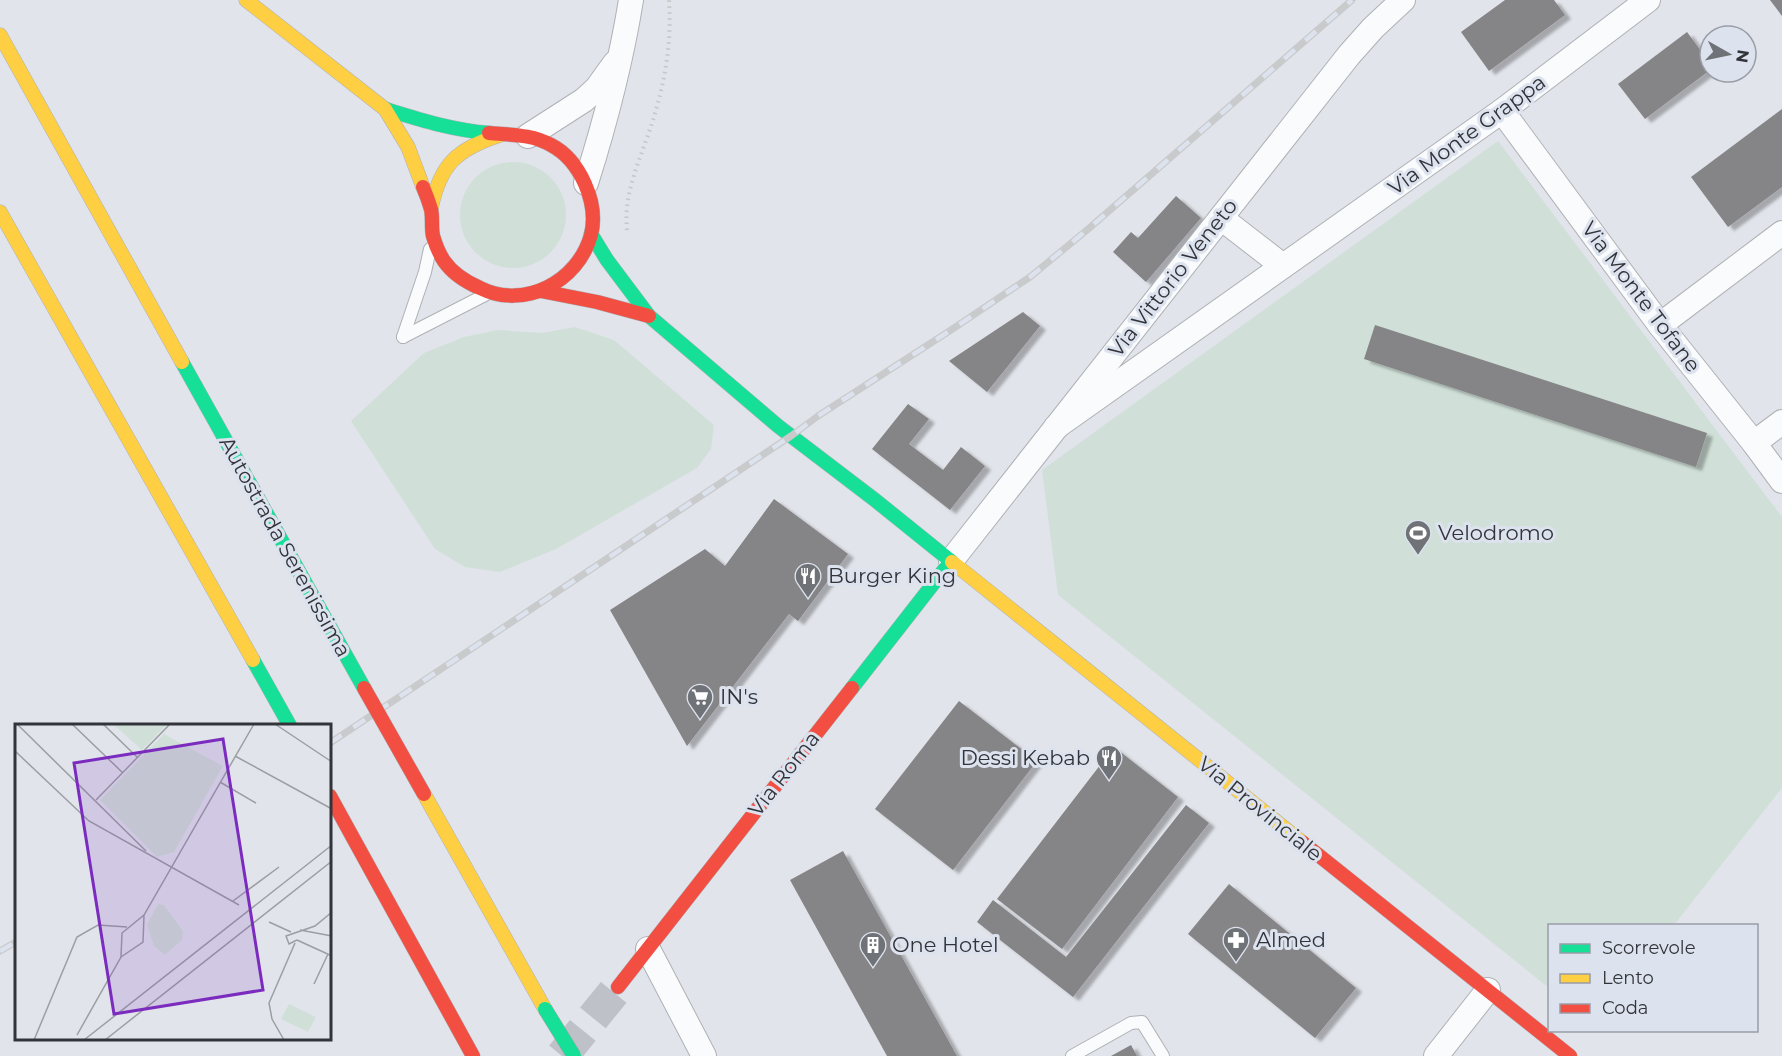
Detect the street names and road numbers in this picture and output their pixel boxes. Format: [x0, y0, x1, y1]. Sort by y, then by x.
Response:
street label: Via Monte Grappa [1383, 69, 1550, 200]
street label: Via Vittorio Veneto [1103, 194, 1242, 362]
street label: Via Monte Tofane [1577, 217, 1706, 377]
street label: Autostrada Serenissima [214, 432, 357, 661]
street label: Via Roma [743, 726, 825, 821]
street label: Via Provinciale [1193, 751, 1328, 866]

